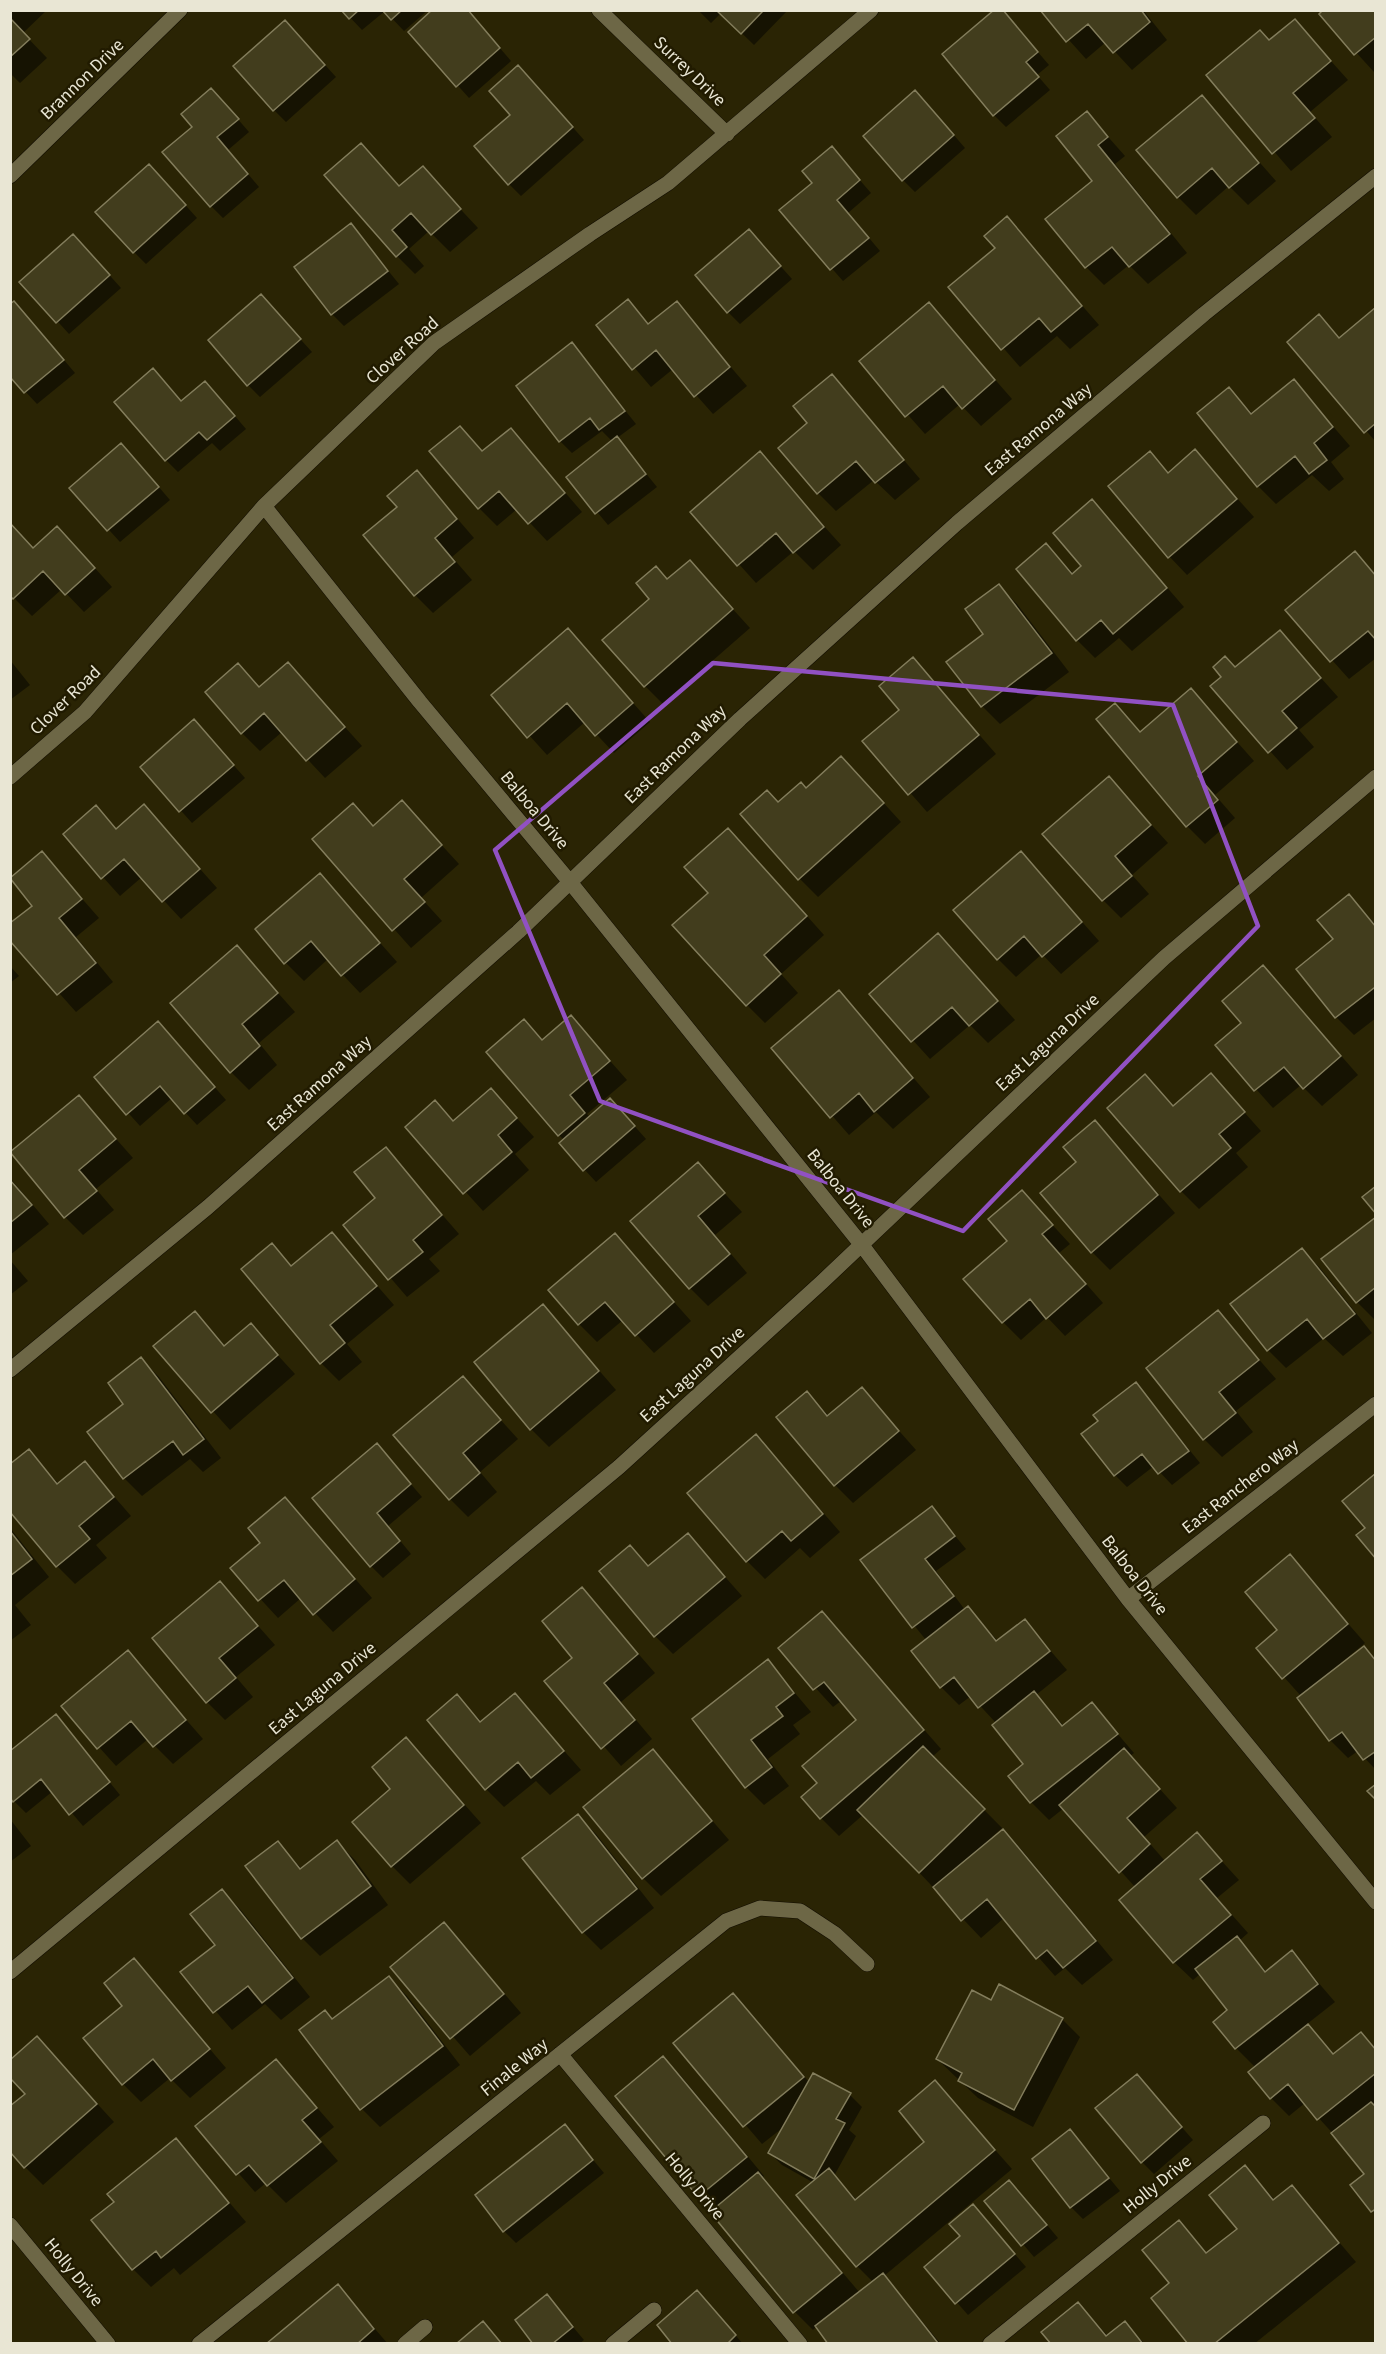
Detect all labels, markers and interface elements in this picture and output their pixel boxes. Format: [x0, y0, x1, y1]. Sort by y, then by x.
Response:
street label: Surrey Drive [648, 30, 731, 112]
street label: Brannon Drive [35, 33, 130, 126]
street label: Clover Road [360, 311, 444, 390]
street label: East Ramona Way [979, 377, 1098, 482]
street label: Clover Road [24, 660, 107, 741]
street label: East Ramona Way [619, 699, 732, 810]
street label: Balboa Drive [494, 766, 575, 855]
street label: East Laguna Drive [990, 988, 1105, 1097]
street label: East Ramona Way [261, 1029, 378, 1137]
street label: Balboa Drive [801, 1143, 880, 1233]
street label: East Laguna Drive [634, 1320, 750, 1428]
street label: East Ranchero Way [1177, 1432, 1304, 1540]
street label: Balboa Drive [1095, 1530, 1174, 1621]
street label: East Laguna Drive [263, 1636, 382, 1741]
street label: Finale Way [475, 2032, 554, 2102]
street label: Holly Drive [659, 2147, 730, 2226]
street label: Holly Drive [1118, 2149, 1197, 2220]
street label: Holly Drive [38, 2233, 109, 2312]

